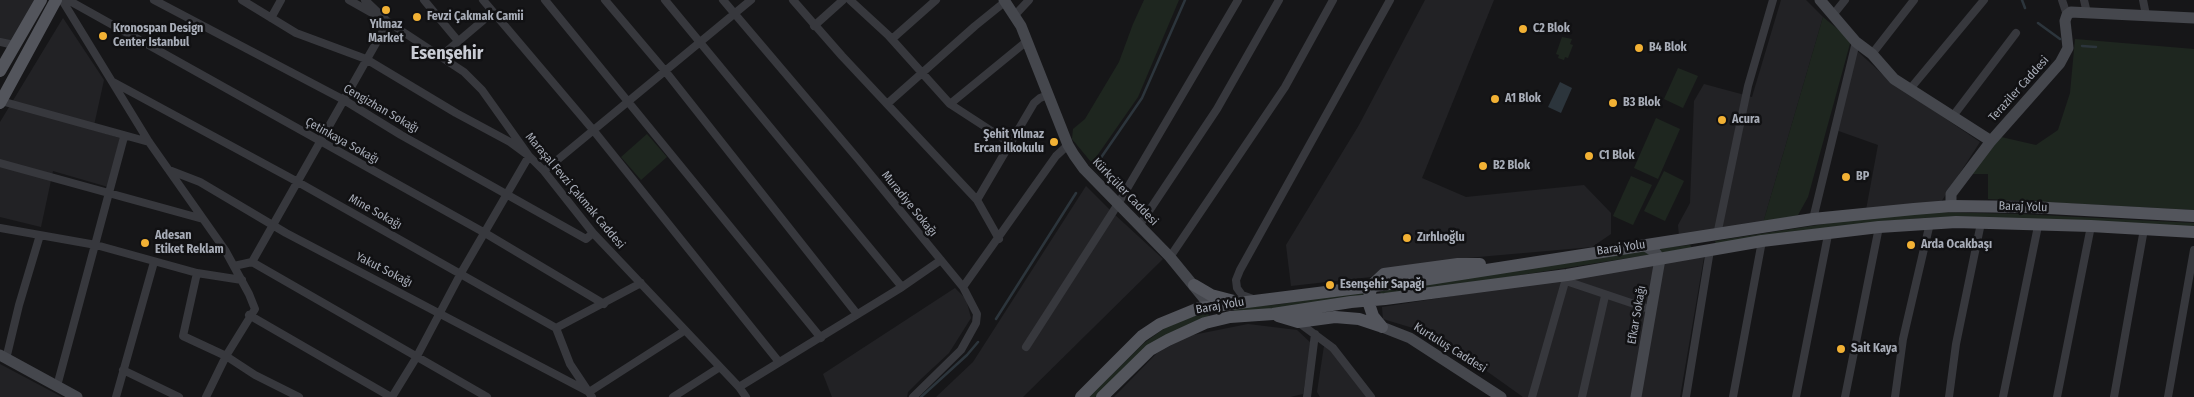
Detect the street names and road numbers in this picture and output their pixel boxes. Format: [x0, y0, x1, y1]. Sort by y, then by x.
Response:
street label: Teraziler Caddesi [1986, 53, 2052, 125]
street label: Cengizhan Sokağı [341, 82, 421, 136]
street label: Çetinkaya Sokağı [303, 115, 381, 167]
street label: Maraşal Fevzi Çakmak Caddesi [522, 130, 628, 252]
street label: Kürkçüler Caddesi [1089, 155, 1161, 229]
street label: Muradiye Sokağı [878, 168, 940, 240]
street label: Mine Sokağı [346, 191, 404, 233]
street label: Baraj Yolu [1998, 199, 2048, 215]
street label: Baraj Yolu [1596, 237, 1646, 259]
street label: Yakut Sokağı [353, 250, 415, 290]
street label: Efkar Sokağı [1625, 284, 1649, 346]
street label: Baraj Yolu [1195, 295, 1245, 317]
street label: Kurtuluş Caddesi [1411, 320, 1489, 376]

